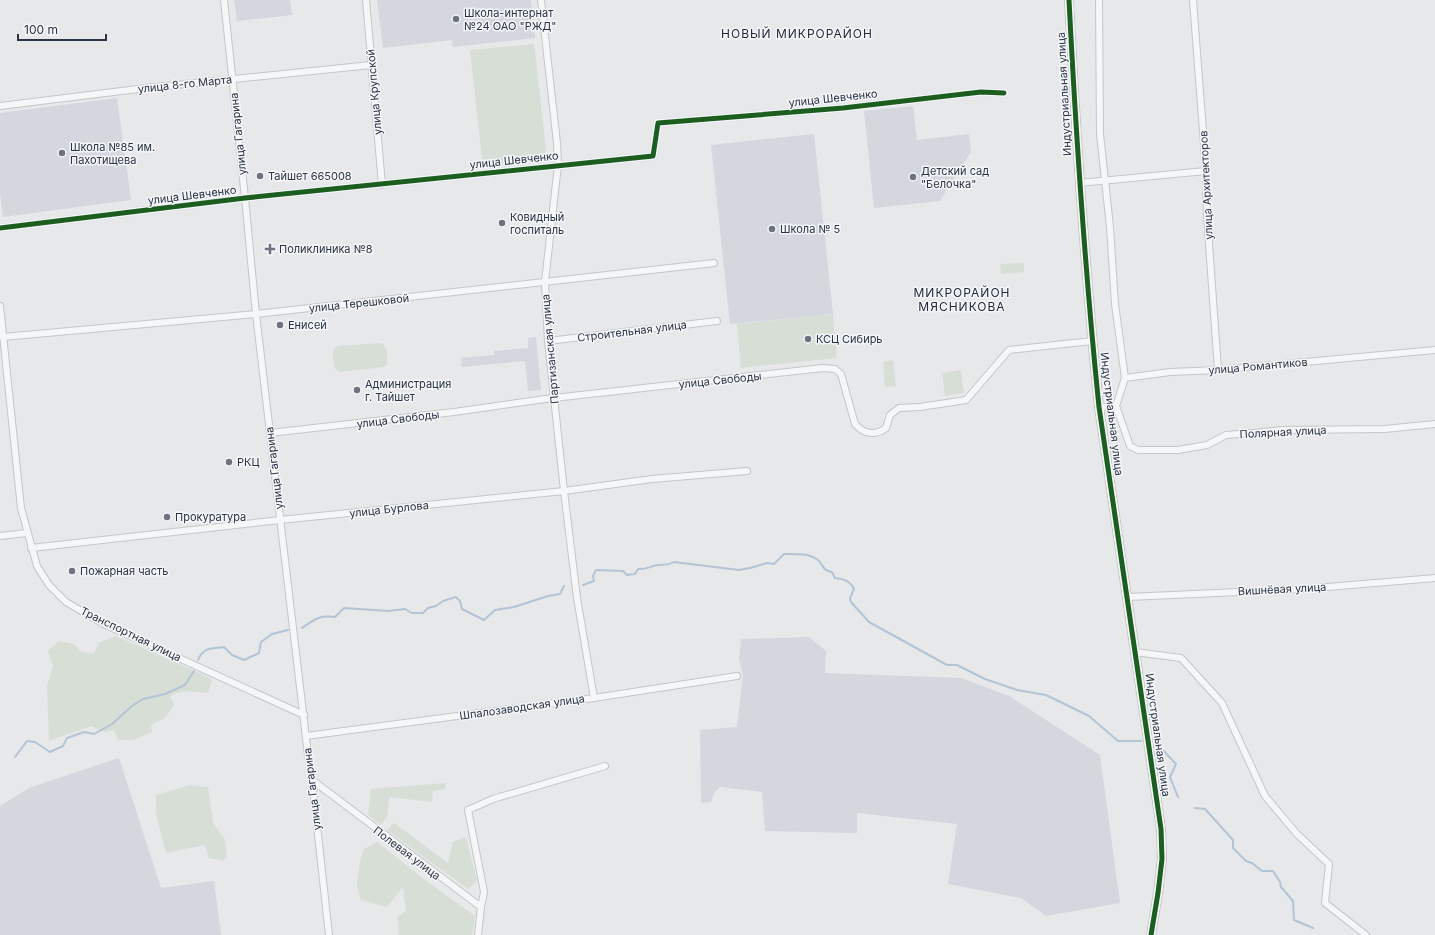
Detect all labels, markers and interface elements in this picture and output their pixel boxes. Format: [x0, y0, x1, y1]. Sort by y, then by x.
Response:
place label: Школа-интернат №24 ОАО "РЖД" [464, 6, 556, 33]
marker: Школа-интернат №24 ОАО "РЖД" [451, 14, 461, 24]
scale bar [18, 16, 106, 42]
text: 100 m [24, 22, 58, 37]
district label: НОВЫЙ МИКРОРАЙОН [721, 26, 873, 41]
street label: Индустриальная улица [1054, 32, 1074, 156]
street label: улица Крупской [363, 49, 385, 135]
street label: улица 8-го Марта [137, 72, 233, 96]
street label: улица Шевченко [788, 86, 878, 110]
street label: улица Гагарина [227, 92, 249, 176]
street label: улица Архитекторов [1196, 130, 1216, 240]
place label: Школа №85 им. Пахотищева [70, 140, 155, 167]
marker: Школа №85 им. Пахотищева [57, 148, 67, 158]
street label: улица Шевченко [469, 148, 559, 172]
place label: Детский сад "Белочка" [921, 164, 989, 191]
place label: Тайшет 665008 [268, 169, 352, 183]
marker: Тайшет 665008 [255, 171, 265, 181]
marker: Детский сад "Белочка" [908, 172, 918, 182]
street label: улица Шевченко [147, 183, 237, 207]
place label: Ковидный госпиталь [510, 210, 564, 237]
marker: Ковидный госпиталь [497, 218, 507, 228]
place label: Школа № 5 [780, 222, 841, 236]
marker: Школа № 5 [767, 224, 777, 234]
place label: Поликлиника №8 [279, 242, 373, 256]
marker: Поликлиника №8 [264, 243, 276, 255]
district label: МИКРОРАЙОН МЯСНИКОВА [914, 285, 1010, 314]
street label: улица Терешковой [308, 291, 410, 315]
street label: Партизанская улица [538, 294, 562, 404]
street label: Строительная улица [576, 317, 688, 345]
place label: Енисей [288, 318, 327, 332]
marker: Енисей [275, 320, 285, 330]
place label: КСЦ Сибирь [816, 332, 883, 346]
marker: КСЦ Сибирь [803, 334, 813, 344]
street label: Индустриальная улица [1097, 351, 1127, 477]
street label: улица Романтиков [1208, 355, 1308, 377]
street label: улица Свободы [678, 369, 762, 391]
place label: Администрация г. Тайшет [365, 377, 451, 404]
marker: Администрация г. Тайшет [352, 385, 362, 395]
street label: улица Свободы [356, 407, 440, 431]
street label: Полярная улица [1239, 423, 1327, 441]
street label: улица Гагарина [262, 426, 286, 510]
place label: РКЦ [237, 455, 259, 469]
marker: РКЦ [224, 457, 234, 467]
street label: улица Бурлова [349, 498, 429, 520]
place label: Прокуратура [175, 510, 246, 524]
marker: Прокуратура [162, 512, 172, 522]
place label: Пожарная часть [80, 564, 168, 578]
marker: Пожарная часть [67, 566, 77, 576]
street label: Вишнёвая улица [1237, 580, 1327, 598]
street label: Транспортная улица [78, 603, 184, 665]
street label: Индустриальная улица [1142, 672, 1174, 798]
street label: Шпалозаводская улица [458, 691, 586, 723]
street label: улица Гагарина [300, 747, 324, 831]
street label: Полевая улица [371, 823, 443, 883]

